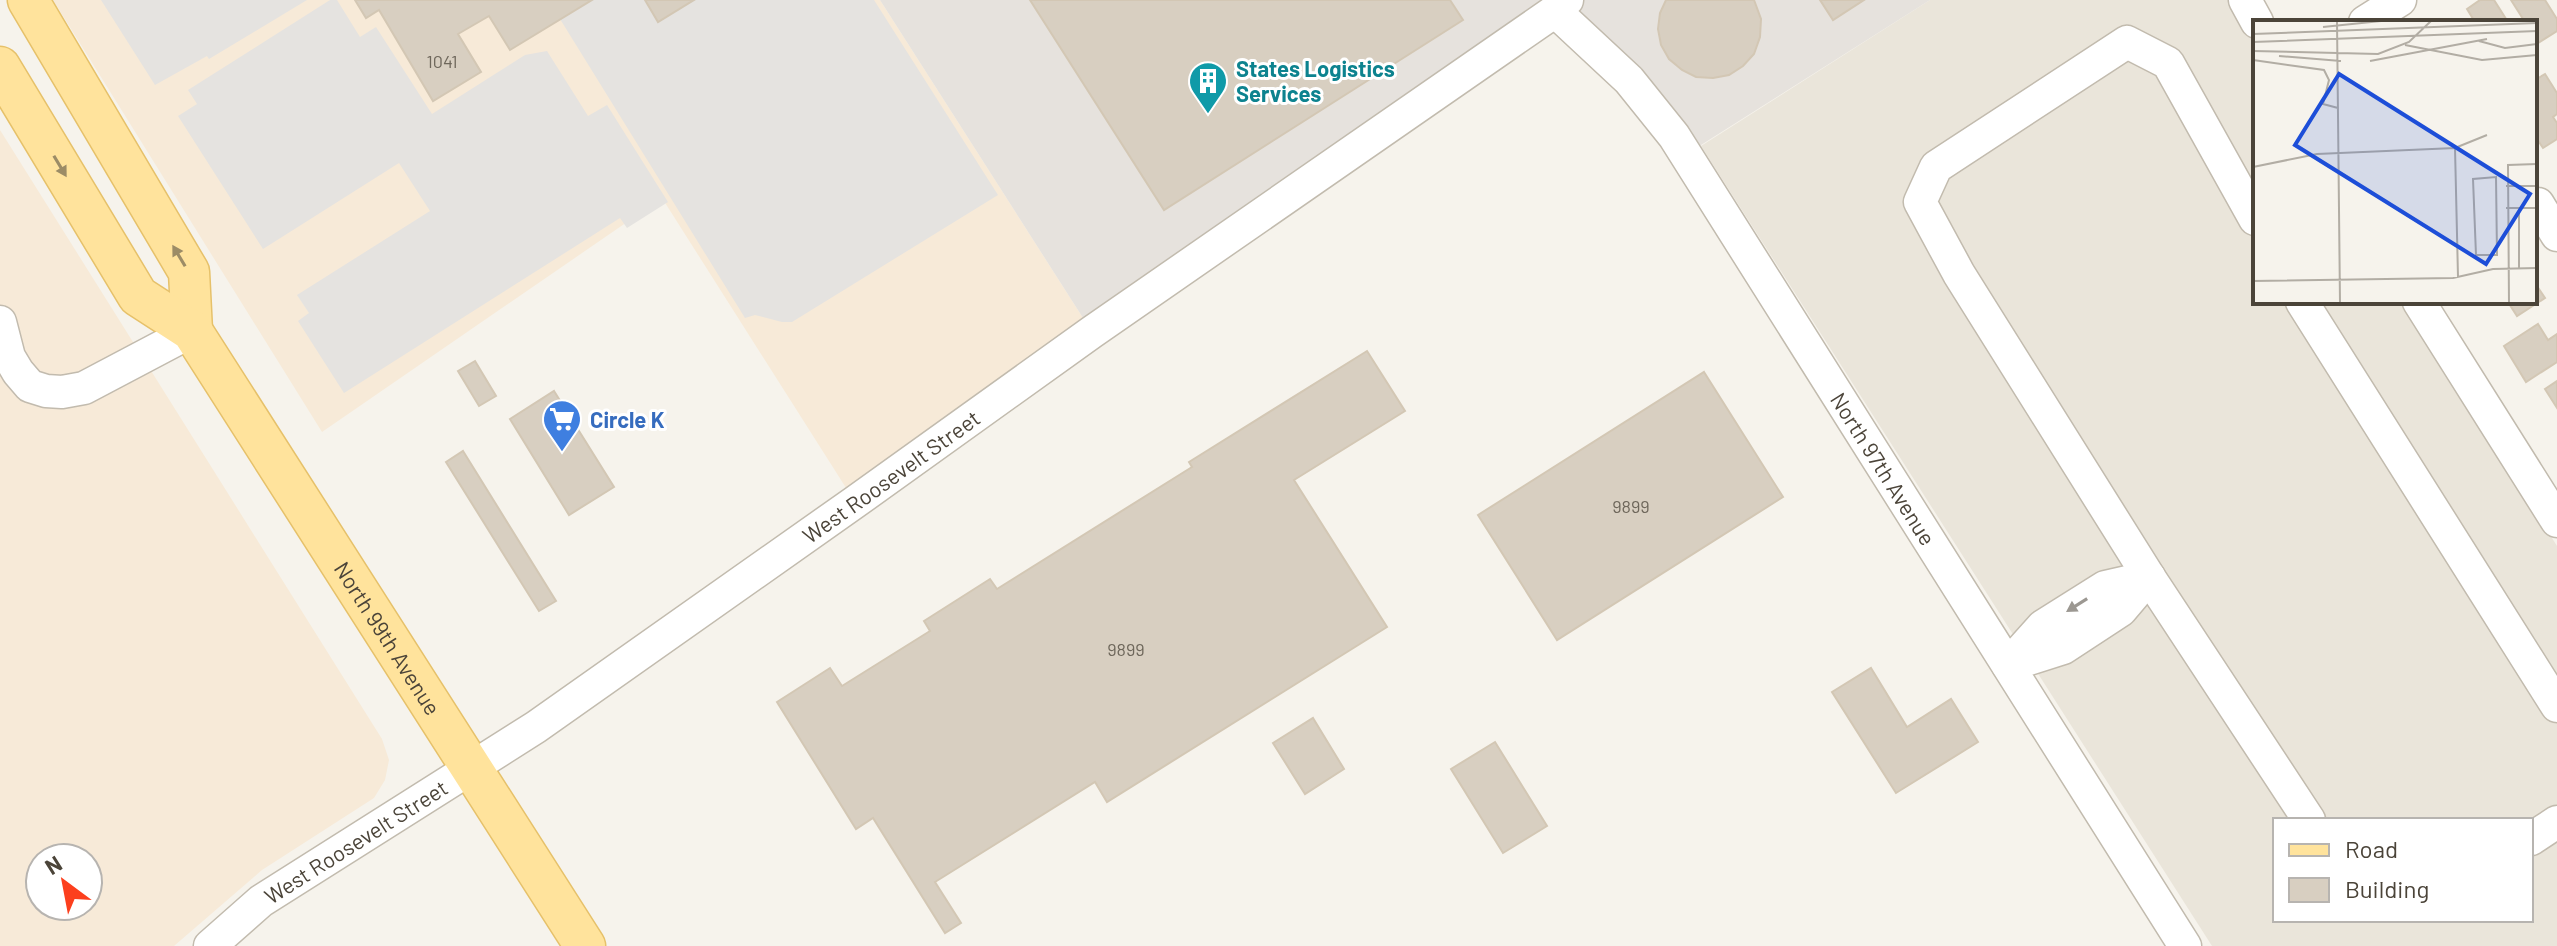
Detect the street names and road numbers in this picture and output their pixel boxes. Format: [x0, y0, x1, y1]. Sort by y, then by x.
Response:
street label: North 97th Avenue [1826, 387, 1942, 550]
street label: West Roosevelt Street [797, 404, 984, 548]
street label: North 99th Avenue [330, 557, 447, 719]
street label: West Roosevelt Street [259, 774, 452, 909]

